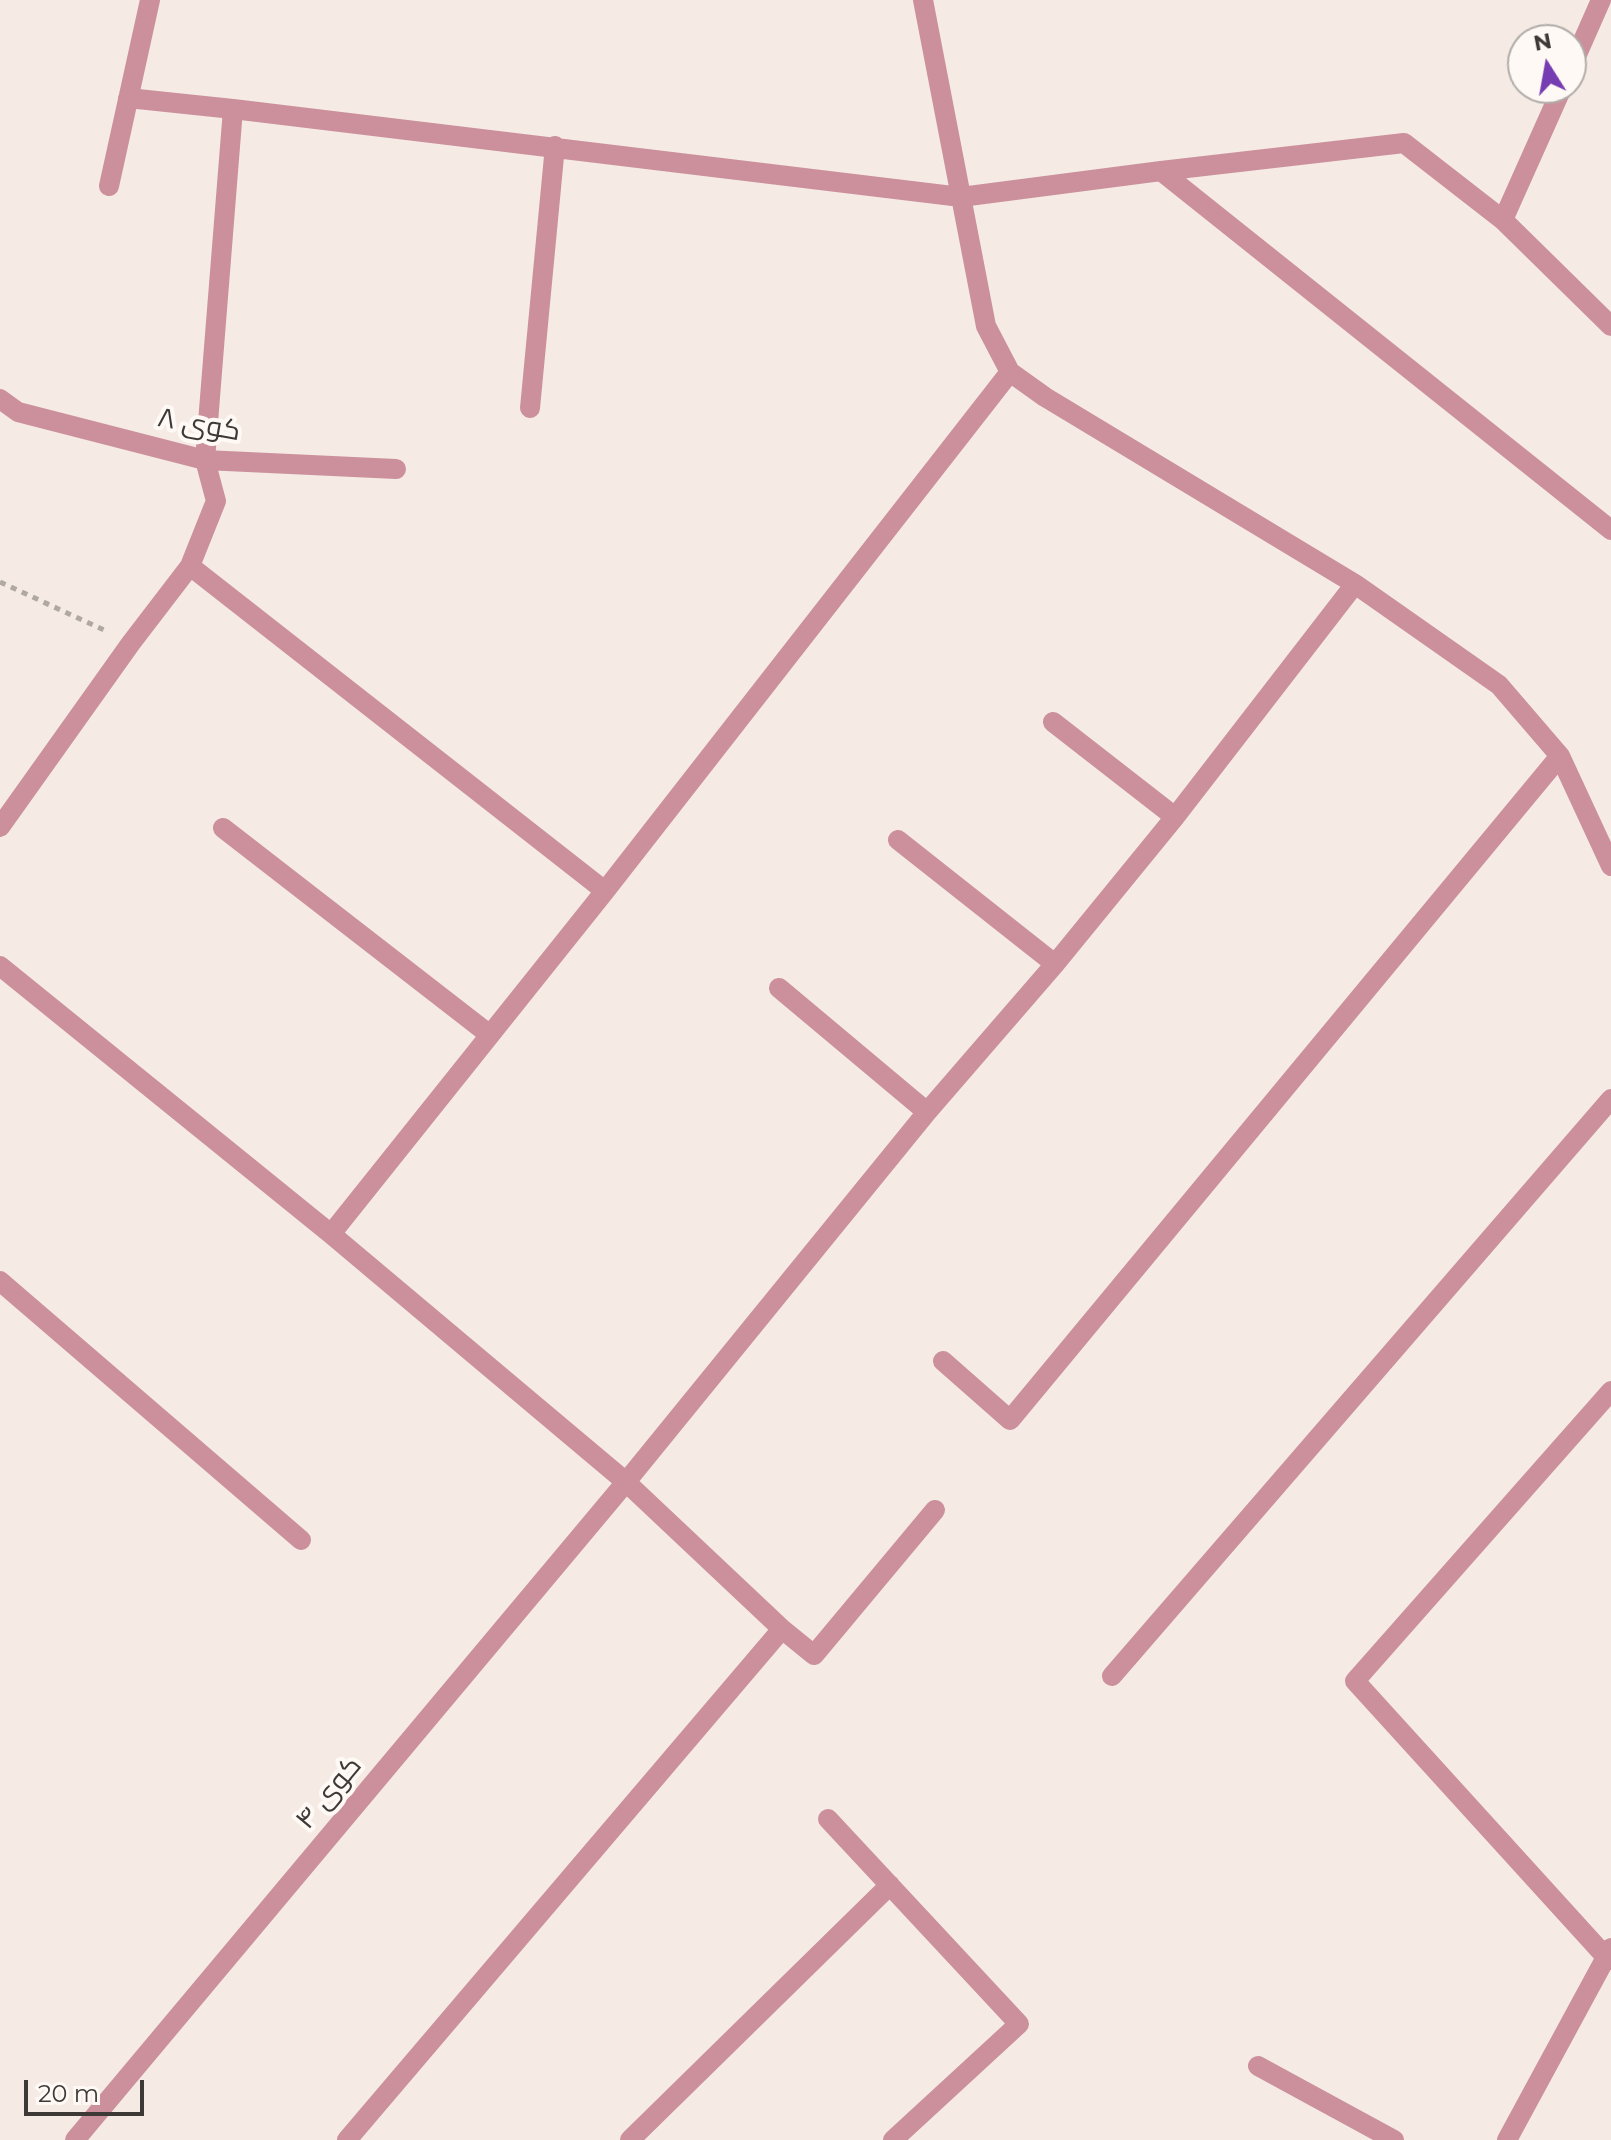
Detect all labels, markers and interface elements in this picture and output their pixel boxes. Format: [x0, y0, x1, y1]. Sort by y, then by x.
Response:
north arrow [1507, 24, 1587, 104]
text: N [1531, 27, 1554, 57]
street label: کوی ۸ [155, 401, 243, 449]
street label: کوی ۴ [289, 1750, 369, 1836]
scale bar [28, 2064, 148, 2114]
text: 20 m [38, 2079, 99, 2108]

